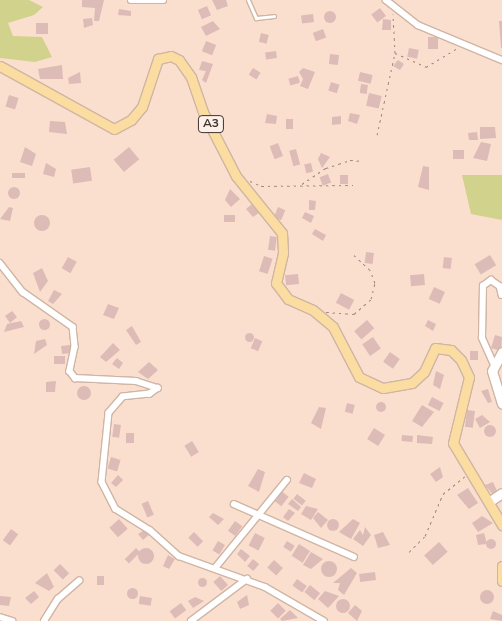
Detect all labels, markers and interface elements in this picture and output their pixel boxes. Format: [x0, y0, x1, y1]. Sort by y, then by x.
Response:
road number: A3 [197, 115, 225, 134]

